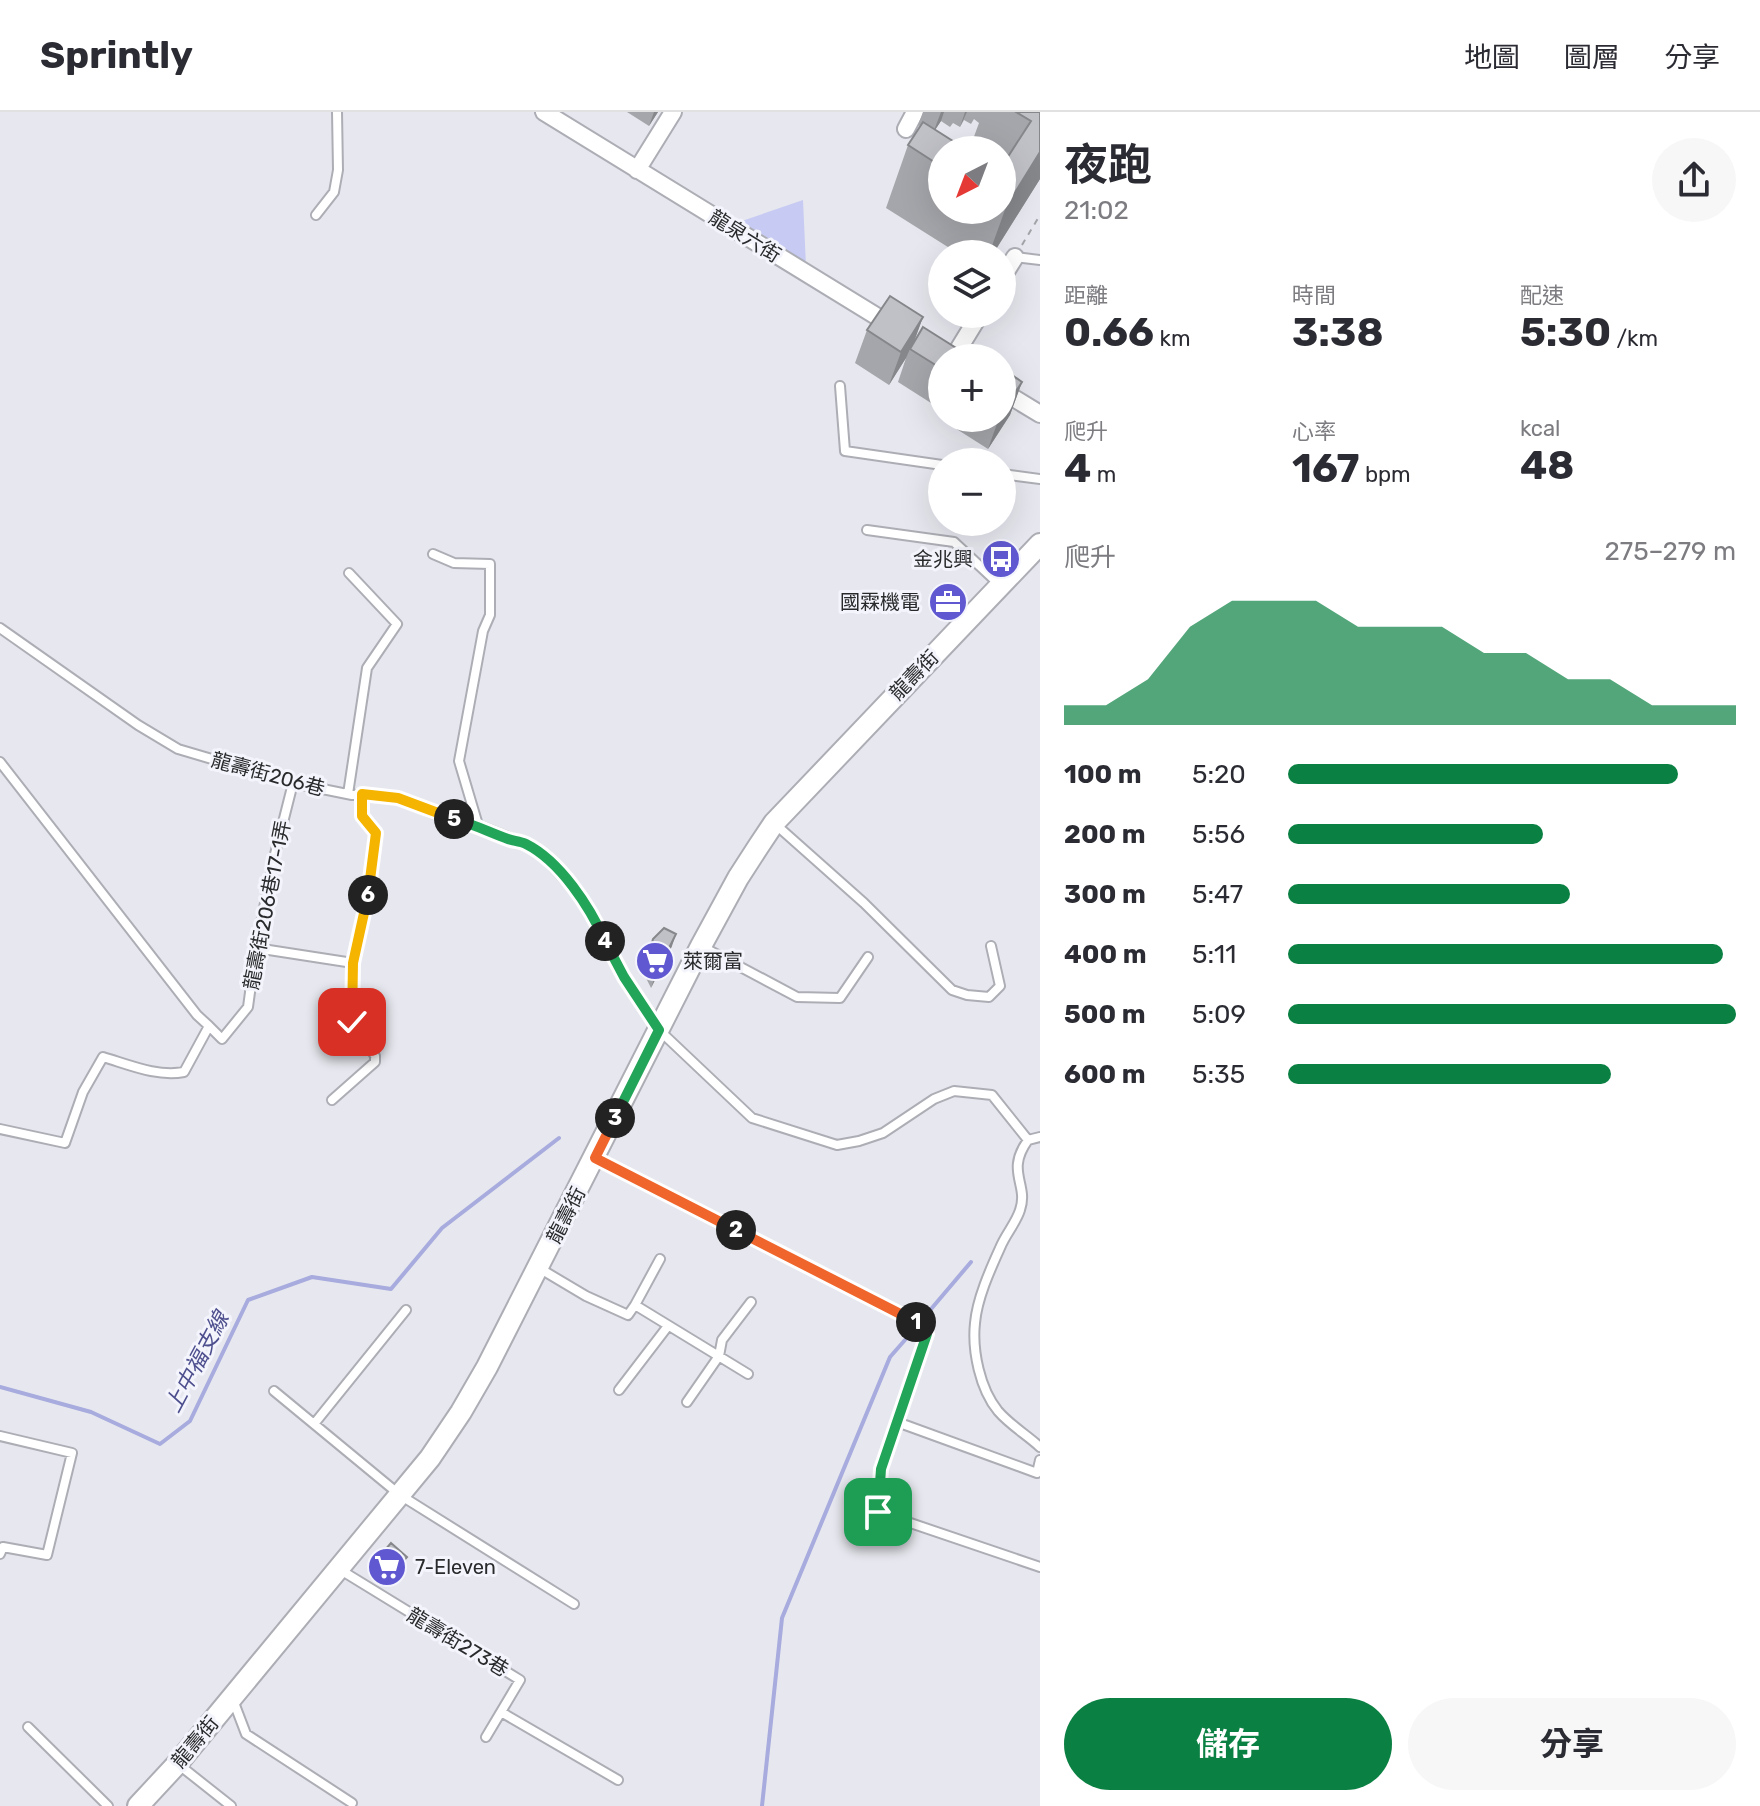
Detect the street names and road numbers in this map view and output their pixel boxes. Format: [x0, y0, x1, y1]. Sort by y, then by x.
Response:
street label: 龍泉六街 [705, 205, 785, 267]
street label: 龍壽街 [885, 645, 943, 705]
street label: 龍壽街206巷 [209, 747, 327, 801]
street label: 龍壽街206巷17-1弄 [239, 818, 295, 992]
street label: 龍壽街 [542, 1183, 590, 1247]
street label: 龍壽街273巷 [403, 1602, 513, 1682]
street label: 龍壽街 [167, 1711, 223, 1773]

